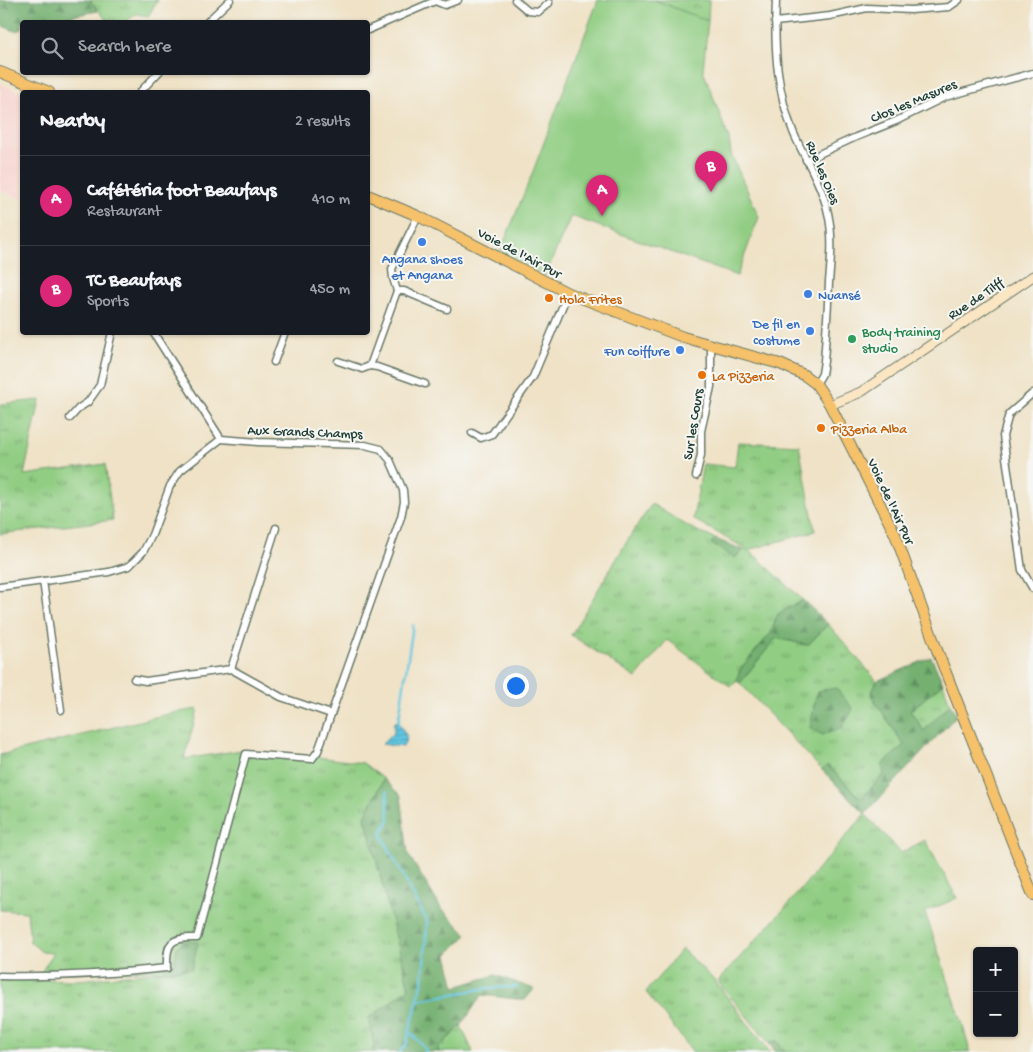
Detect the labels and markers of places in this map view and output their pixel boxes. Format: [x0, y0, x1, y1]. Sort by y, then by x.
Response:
pin: B [695, 151, 727, 192]
pin: A [586, 175, 618, 216]
marker: Angana shoes et Angana [416, 236, 428, 248]
place label: Angana shoes et Angana [382, 252, 463, 285]
marker: Nuansé [802, 288, 814, 300]
place label: Nuansé [818, 288, 861, 305]
marker: Hola Frites [543, 292, 555, 304]
place label: Hola Frites [559, 292, 623, 309]
place label: De fil en costume [752, 317, 801, 350]
marker: De fil en costume [804, 325, 816, 337]
place label: Body training studio [861, 325, 941, 358]
marker: Body training studio [846, 333, 858, 345]
place label: Fun coiffure [603, 344, 671, 361]
marker: Fun coiffure [674, 344, 686, 356]
marker: La Pizzeria [696, 369, 708, 381]
place label: La Pizzeria [712, 369, 776, 386]
marker: Pizzeria Alba [815, 422, 827, 434]
place label: Pizzeria Alba [830, 422, 908, 439]

